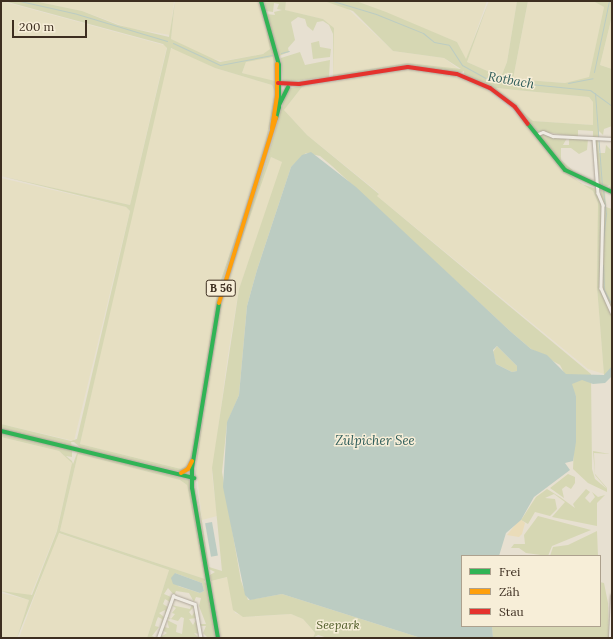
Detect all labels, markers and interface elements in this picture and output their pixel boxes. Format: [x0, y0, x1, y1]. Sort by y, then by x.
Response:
scale bar [14, 12, 89, 38]
text: 200 m [19, 19, 54, 34]
water label: Rotbach [487, 69, 535, 93]
road number: B 56 [205, 279, 237, 297]
water label: Zülpicher See [335, 433, 415, 449]
legend [461, 555, 601, 627]
text: Frei [499, 564, 520, 579]
text: Zäh [499, 584, 520, 599]
text: Stau [499, 604, 524, 619]
park label: Seepark [316, 618, 360, 632]

